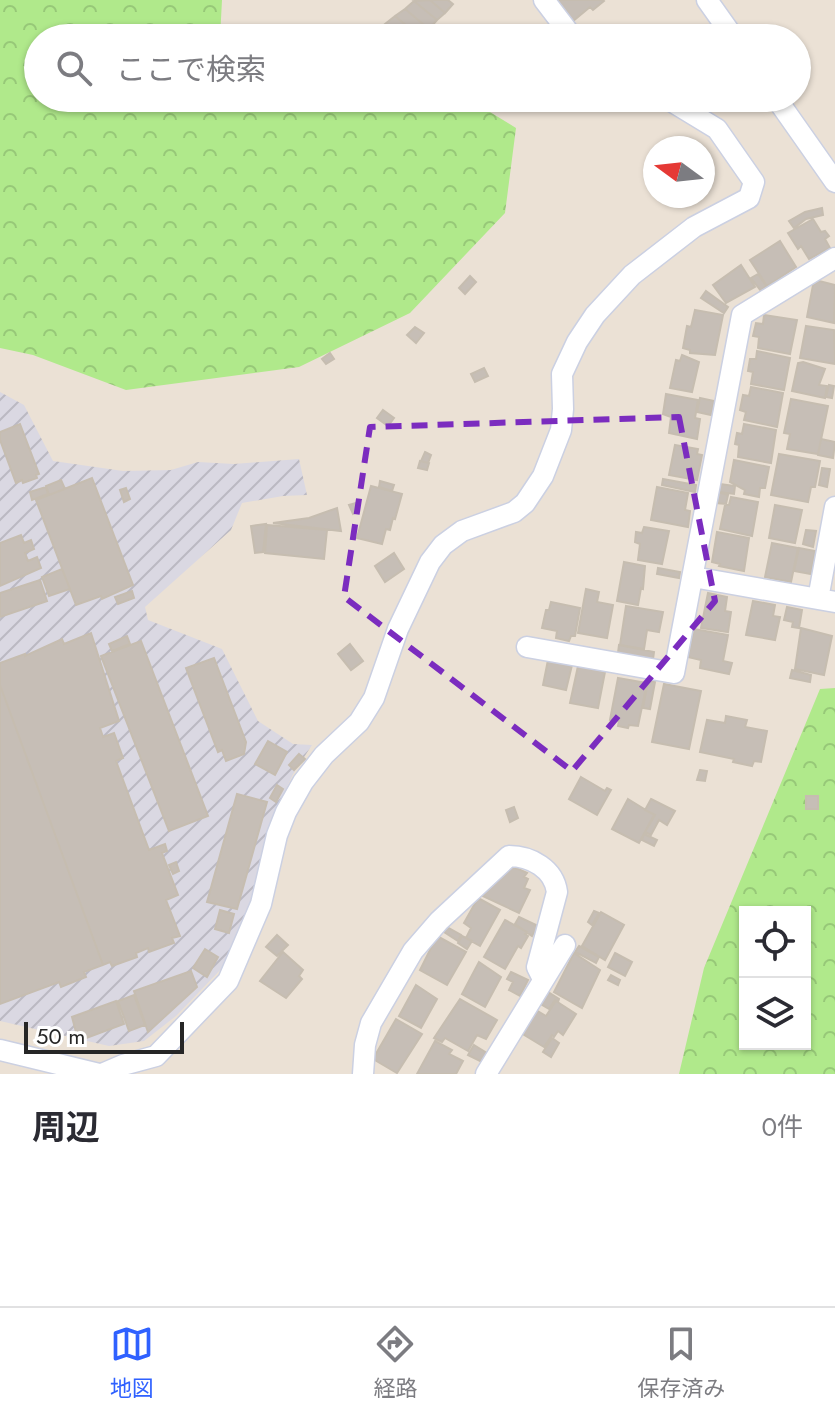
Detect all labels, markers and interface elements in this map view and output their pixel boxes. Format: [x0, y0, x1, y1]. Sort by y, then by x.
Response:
search box [24, 24, 811, 112]
icon: search [52, 46, 96, 90]
text: ここで検索 [116, 48, 266, 91]
north arrow [643, 136, 715, 208]
map controls [739, 906, 811, 1050]
button: locate [739, 906, 811, 978]
button: layers [739, 978, 811, 1050]
scale bar [24, 1018, 184, 1054]
text: 50 m [36, 1020, 85, 1052]
text: 周辺 [32, 1103, 100, 1152]
text: 0件 [761, 1108, 803, 1146]
tab: 地図 [110, 1322, 154, 1404]
tab: 経路 [373, 1322, 417, 1404]
tab: 保存済み [637, 1322, 725, 1404]

